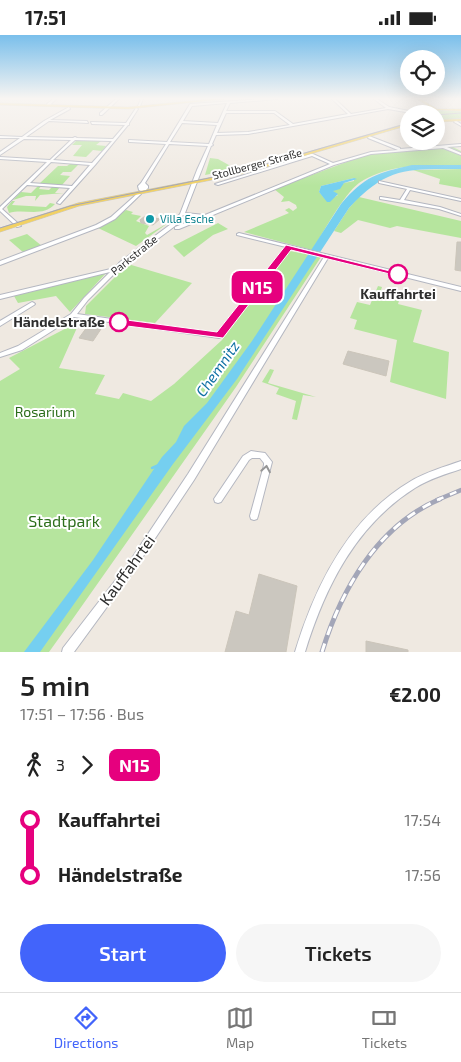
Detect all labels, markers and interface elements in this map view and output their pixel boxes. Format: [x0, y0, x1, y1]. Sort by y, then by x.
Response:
text: 17:51 [25, 6, 67, 29]
map controls [400, 50, 445, 150]
button: locate [400, 50, 445, 95]
button: layers [400, 105, 445, 150]
street label: Stollberger Straße [211, 145, 303, 182]
place label: Villa Esche [160, 212, 214, 225]
marker: Villa Esche [144, 213, 156, 225]
street label: Parkstraße [108, 232, 160, 277]
marker: Kauffahrtei [388, 264, 408, 284]
line badge: N15 [228, 271, 286, 303]
text: N15 [242, 276, 272, 298]
place label: Kauffahrtei [360, 285, 436, 302]
marker: Händelstraße [109, 312, 129, 332]
place label: Händelstraße [13, 313, 105, 330]
water label: Chemnitz [191, 337, 243, 400]
park label: Rosarium [15, 403, 75, 420]
one-way arrow [260, 465, 270, 474]
park label: Stadtpark [28, 511, 100, 530]
street label: Kauffahrtei [95, 531, 158, 608]
text: 5 min [20, 668, 90, 702]
text: €2.00 [389, 683, 441, 706]
text: 17:51 – 17:56 · Bus [20, 704, 144, 723]
icon: walk [20, 751, 48, 779]
icon: forward [73, 751, 101, 779]
text: N15 [119, 754, 150, 776]
text: 3 [56, 755, 65, 774]
text: Kauffahrtei [58, 808, 161, 831]
text: 17:54 [404, 810, 441, 829]
text: Händelstraße [58, 863, 183, 886]
text: 17:56 [405, 865, 441, 884]
button: Start [20, 924, 226, 982]
button: Tickets [236, 924, 441, 982]
tab: Directions [54, 1004, 118, 1051]
tab: Map [226, 1004, 254, 1051]
tab: Tickets [362, 1004, 407, 1051]

